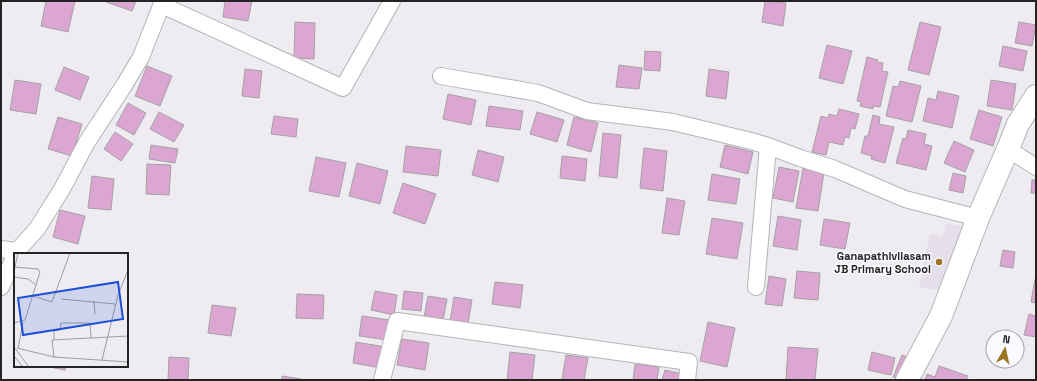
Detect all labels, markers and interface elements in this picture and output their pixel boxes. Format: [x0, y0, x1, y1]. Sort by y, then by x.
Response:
place label: Ganapathivilasam JB Primary School [834, 249, 931, 276]
inset map [14, 253, 128, 367]
marker: Ganapathivilasam JB Primary School [934, 257, 944, 267]
north arrow [985, 329, 1025, 369]
text: N [1002, 332, 1011, 347]

